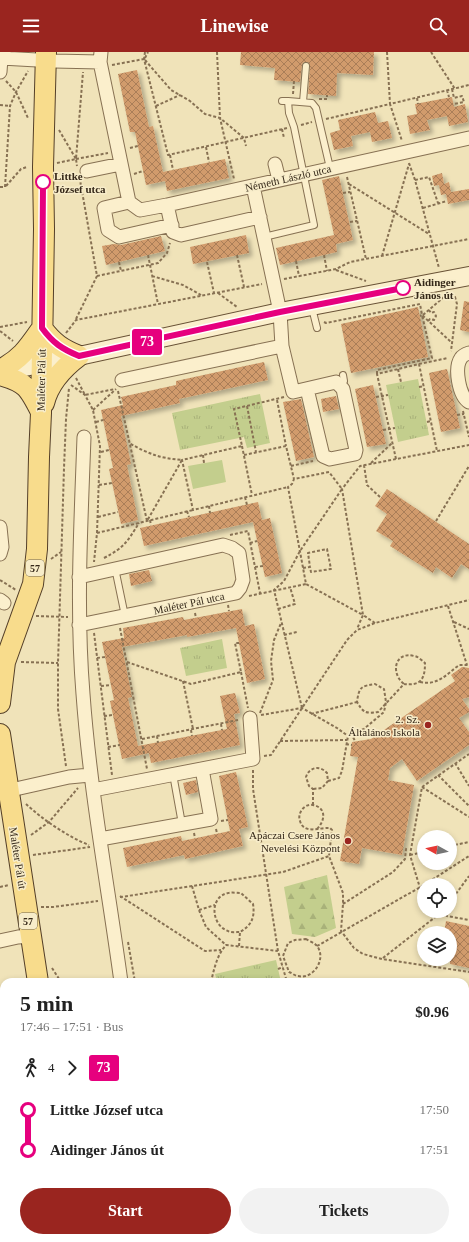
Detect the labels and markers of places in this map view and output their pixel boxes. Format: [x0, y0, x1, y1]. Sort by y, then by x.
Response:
place label: Littke József utca [54, 170, 106, 195]
marker: Littke József utca [35, 174, 51, 190]
place label: Aidinger János út [414, 276, 456, 301]
marker: Aidinger János út [395, 280, 411, 296]
place label: 2. Sz. Általános Iskola [348, 713, 420, 738]
marker: 2. Sz. Általános Iskola [423, 720, 433, 730]
place label: Apáczai Csere János Nevelési Központ [249, 829, 340, 854]
marker: Apáczai Csere János Nevelési Központ [343, 836, 353, 846]

